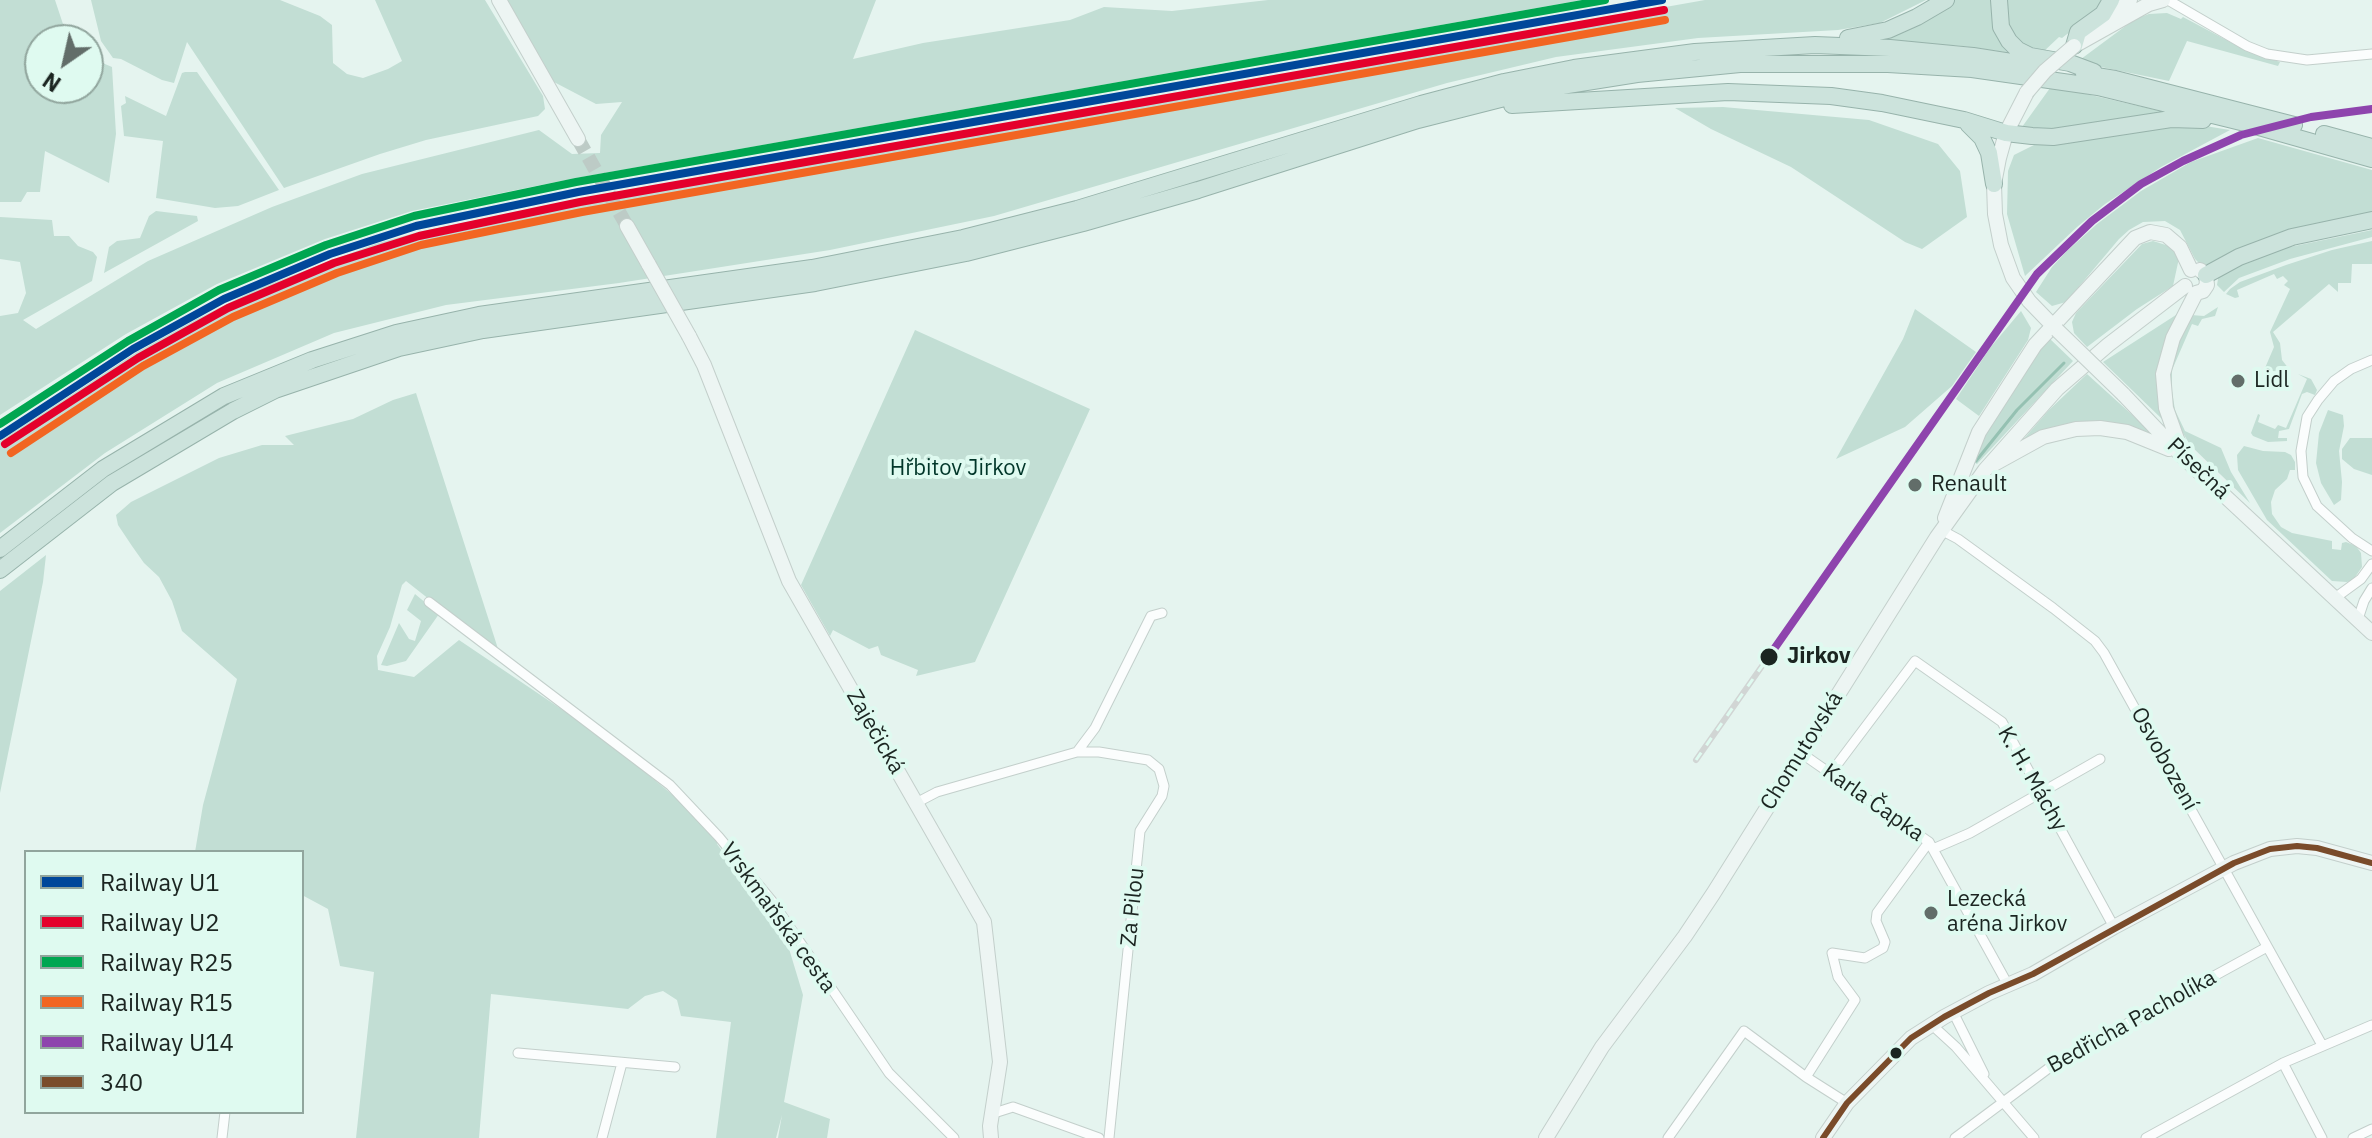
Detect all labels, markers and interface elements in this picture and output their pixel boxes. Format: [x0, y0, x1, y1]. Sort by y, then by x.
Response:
north arrow [24, 24, 104, 104]
text: N [37, 66, 66, 99]
place label: Lidl [2254, 368, 2289, 394]
marker: Lidl [2229, 372, 2247, 390]
street label: Písečná [2161, 433, 2235, 505]
park label: Hřbitov Jirkov [890, 456, 1026, 482]
place label: Renault [1931, 472, 2007, 498]
marker: Renault [1906, 476, 1924, 494]
place label: Jirkov [1787, 644, 1851, 670]
marker: Jirkov [1758, 646, 1780, 668]
street label: Zaječická [840, 685, 910, 779]
street label: Chomutovská [1755, 687, 1849, 815]
street label: Osvobození [2125, 703, 2203, 815]
street label: K. H. Máchy [1992, 722, 2072, 836]
street label: Karla Čapka [1817, 758, 1929, 848]
street label: Vrskmaňská cesta [715, 838, 841, 998]
legend [24, 850, 304, 1114]
text: Railway U1 [100, 866, 220, 898]
street label: Za Pilou [1116, 866, 1150, 948]
place label: Lezecká aréna Jirkov [1947, 887, 2067, 938]
marker: Lezecká aréna Jirkov [1922, 904, 1940, 922]
text: Railway U2 [100, 906, 220, 938]
text: Railway R25 [100, 946, 233, 978]
street label: Bedřicha Pacholíka [2043, 965, 2221, 1079]
text: Railway R15 [100, 986, 233, 1018]
text: Railway U14 [100, 1026, 234, 1058]
unlabelled marker [1888, 1045, 1904, 1061]
text: 340 [100, 1066, 143, 1098]

